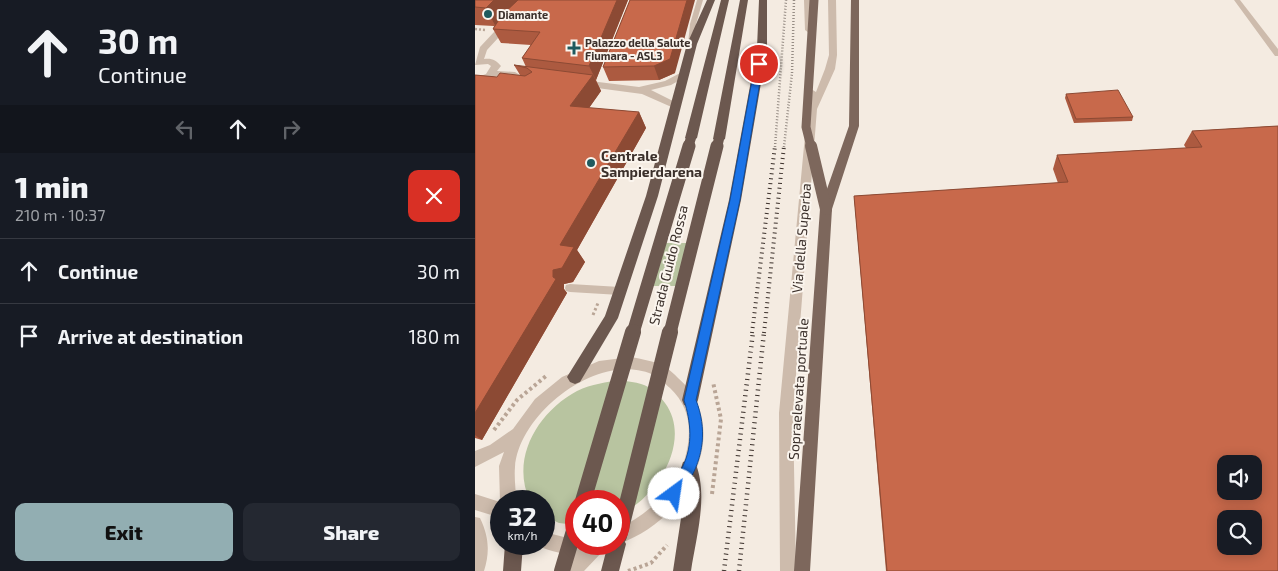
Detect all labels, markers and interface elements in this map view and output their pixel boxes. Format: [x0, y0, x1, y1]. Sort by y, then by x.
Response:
marker: Diamante [482, 8, 494, 20]
place label: Diamante [498, 8, 548, 21]
text: 30 m [98, 19, 178, 61]
icon: ahead [15, 20, 80, 85]
place label: Palazzo della Salute Fiumara - ASL3 [585, 36, 691, 62]
marker: Palazzo della Salute Fiumara - ASL3 [567, 41, 581, 55]
pin [738, 43, 780, 85]
icon: arrive [745, 50, 773, 78]
text: Continue [98, 61, 187, 87]
icon: left [171, 115, 199, 143]
icon: ahead [224, 115, 252, 143]
icon: right [277, 115, 305, 143]
place label: Centrale Sampierdarena [601, 147, 702, 180]
marker: Centrale Sampierdarena [585, 157, 597, 169]
text: 1 min [15, 168, 89, 204]
button: close [408, 170, 460, 222]
street label: Via della Superba [788, 182, 814, 294]
street label: Strada Guido Rossa [645, 203, 691, 327]
text: 210 m · 10:37 [15, 205, 105, 224]
icon: ahead [15, 257, 43, 285]
text: Continue [58, 260, 138, 283]
text: 30 m [417, 260, 460, 283]
street label: Sopraelevata portuale [785, 318, 811, 460]
icon: arrive [15, 322, 43, 350]
text: Arrive at destination [58, 325, 243, 348]
text: 180 m [409, 325, 460, 348]
map controls [1217, 455, 1262, 555]
button: sound [1217, 455, 1262, 500]
position arrow [647, 467, 699, 519]
speed limit sign: 40 [565, 490, 630, 555]
text: 32 [508, 501, 537, 531]
button: Exit [15, 503, 233, 561]
button: Share [243, 503, 460, 561]
button: search [1217, 510, 1262, 555]
text: km/h [508, 528, 537, 542]

